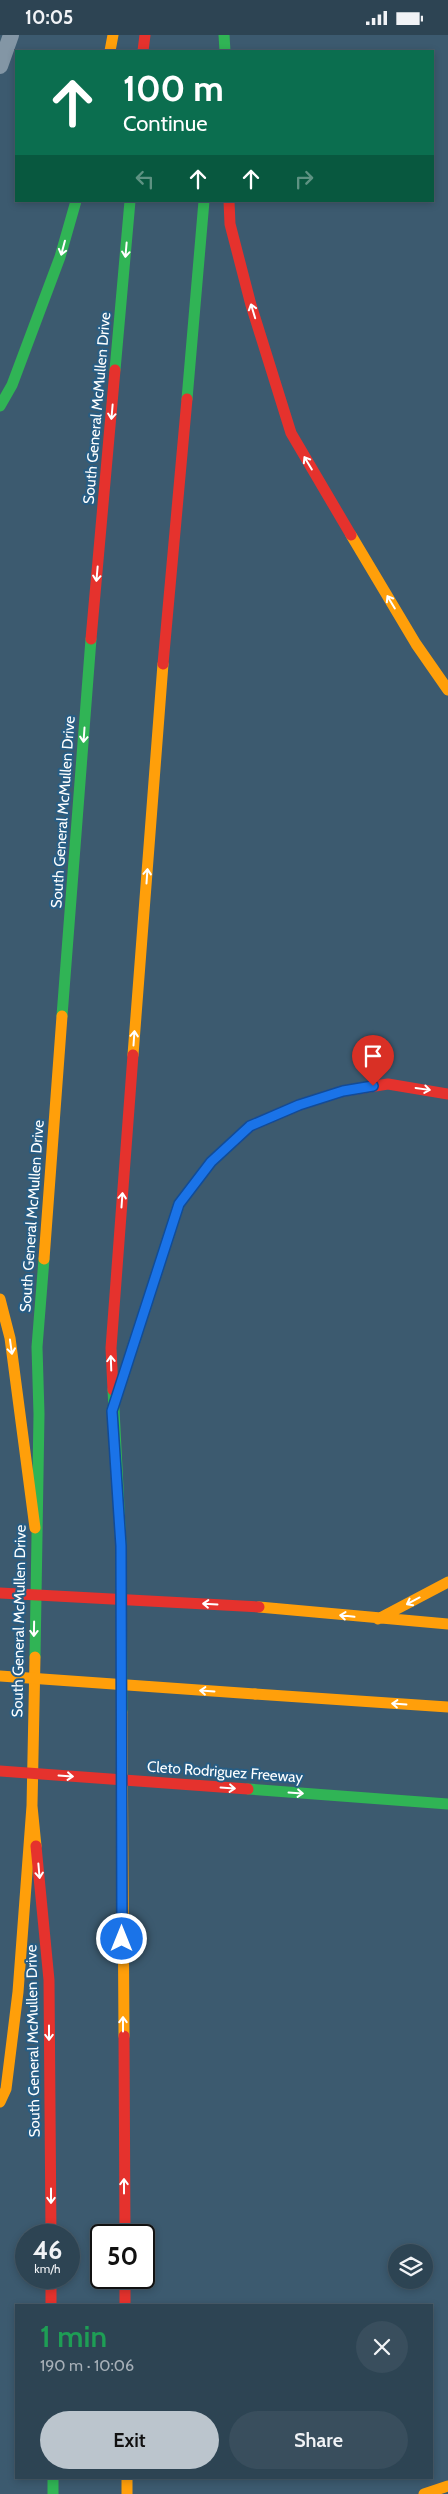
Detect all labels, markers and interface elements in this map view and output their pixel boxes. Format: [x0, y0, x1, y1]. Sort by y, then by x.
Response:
text: 10:05 [25, 6, 73, 29]
text: 100 m [123, 67, 224, 110]
icon: ahead [40, 70, 105, 135]
text: Continue [123, 110, 208, 137]
icon: left [131, 165, 159, 193]
icon: ahead [184, 165, 212, 193]
icon: ahead [237, 165, 265, 193]
icon: right [290, 165, 318, 193]
one-way arrow [57, 240, 67, 256]
one-way arrow [121, 242, 131, 258]
one-way arrow [247, 303, 257, 319]
street label: South General McMullen Drive [80, 311, 114, 505]
one-way arrow [107, 403, 116, 419]
one-way arrow [303, 456, 313, 470]
one-way arrow [93, 565, 102, 581]
one-way arrow [386, 596, 396, 610]
street label: South General McMullen Drive [47, 715, 79, 909]
one-way arrow [79, 727, 88, 743]
one-way arrow [142, 869, 152, 885]
one-way arrow [130, 1031, 139, 1047]
pin [352, 1035, 394, 1086]
icon: arrive [359, 1042, 387, 1070]
one-way arrow [414, 1084, 430, 1094]
street label: South General McMullen Drive [16, 1119, 48, 1313]
one-way arrow [117, 1193, 127, 1209]
one-way arrow [6, 1338, 16, 1354]
one-way arrow [106, 1355, 116, 1371]
street label: South General McMullen Drive [8, 1524, 30, 1717]
one-way arrow [406, 1596, 421, 1606]
one-way arrow [202, 1600, 218, 1609]
one-way arrow [339, 1611, 355, 1621]
one-way arrow [29, 1621, 39, 1637]
one-way arrow [199, 1686, 215, 1695]
one-way arrow [392, 1699, 408, 1708]
street label: Cleto Rodriguez Freeway [147, 1758, 304, 1786]
one-way arrow [58, 1771, 74, 1780]
one-way arrow [220, 1783, 236, 1792]
one-way arrow [288, 1788, 304, 1797]
one-way arrow [34, 1863, 43, 1879]
position arrow [95, 1912, 147, 1964]
street label: South General McMullen Drive [22, 1944, 44, 2137]
one-way arrow [118, 2016, 128, 2032]
one-way arrow [44, 2025, 54, 2041]
one-way arrow [119, 2179, 129, 2195]
one-way arrow [46, 2188, 55, 2204]
speed limit sign: 50 [90, 2224, 155, 2289]
text: 46 [33, 2235, 62, 2265]
map controls [388, 2244, 433, 2289]
button: layers [388, 2244, 433, 2289]
text: km/h [34, 2261, 61, 2276]
text: 1 min [40, 2318, 107, 2355]
button: close [356, 2321, 408, 2373]
text: 190 m · 10:06 [40, 2356, 134, 2375]
button: Exit [40, 2411, 219, 2469]
button: Share [229, 2411, 408, 2469]

